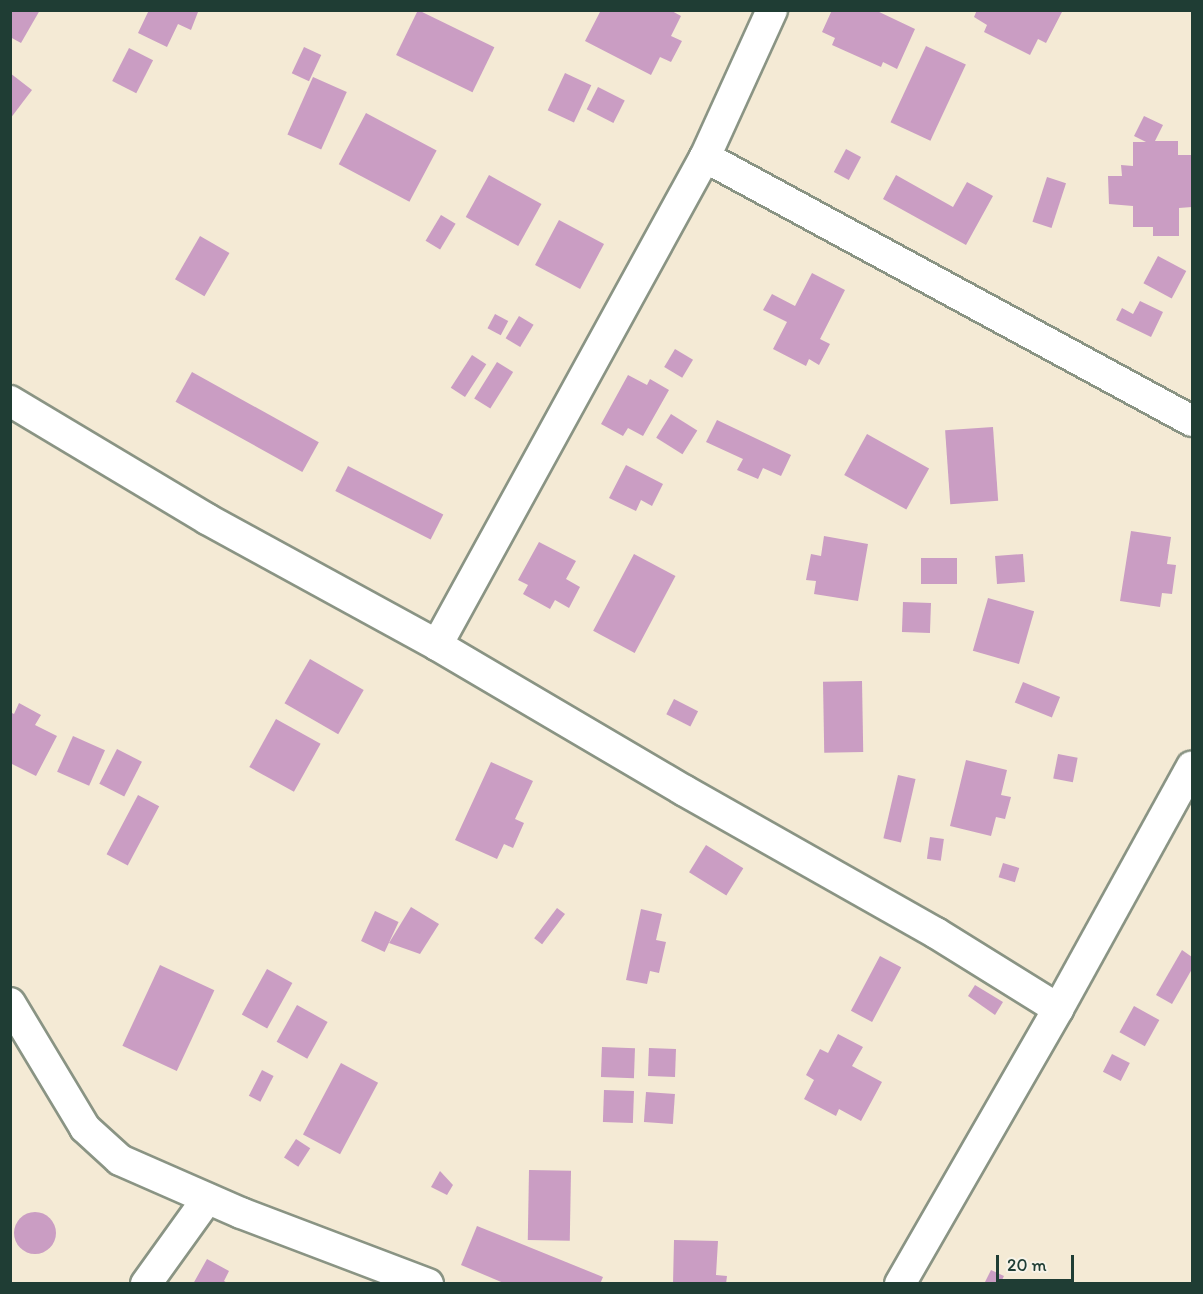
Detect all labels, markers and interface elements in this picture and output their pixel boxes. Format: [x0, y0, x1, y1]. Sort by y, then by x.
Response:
scale bar [999, 1243, 1077, 1281]
text: 20 m [1007, 1254, 1047, 1276]

